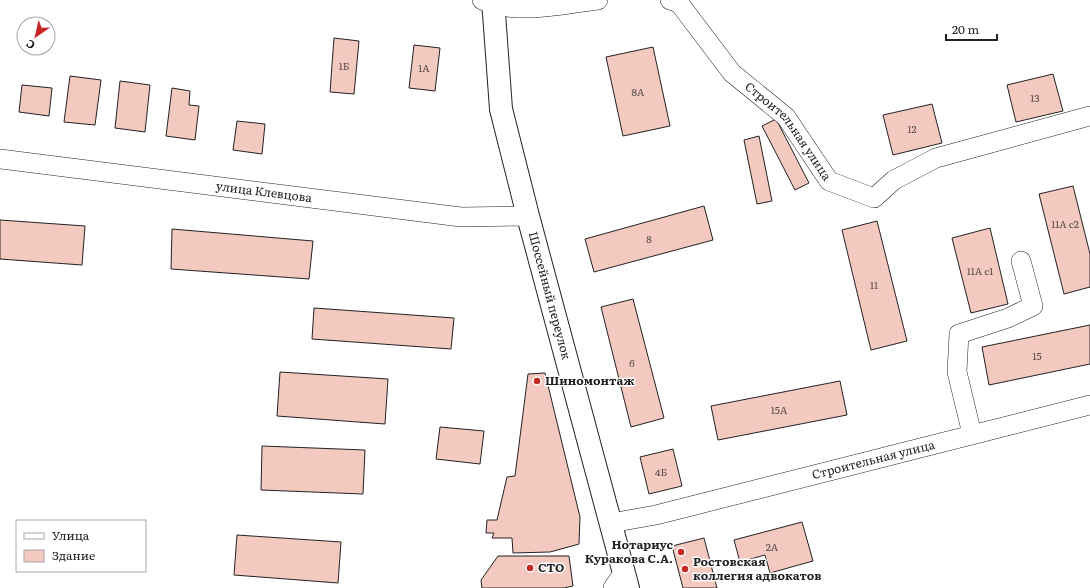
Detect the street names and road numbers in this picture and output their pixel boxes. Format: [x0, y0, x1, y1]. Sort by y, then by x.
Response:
street label: Строительная улица [741, 77, 836, 184]
street label: улица Клевцова [215, 176, 314, 206]
street label: Шоссейный переулок [525, 229, 576, 361]
street label: Строительная улица [810, 435, 937, 483]

